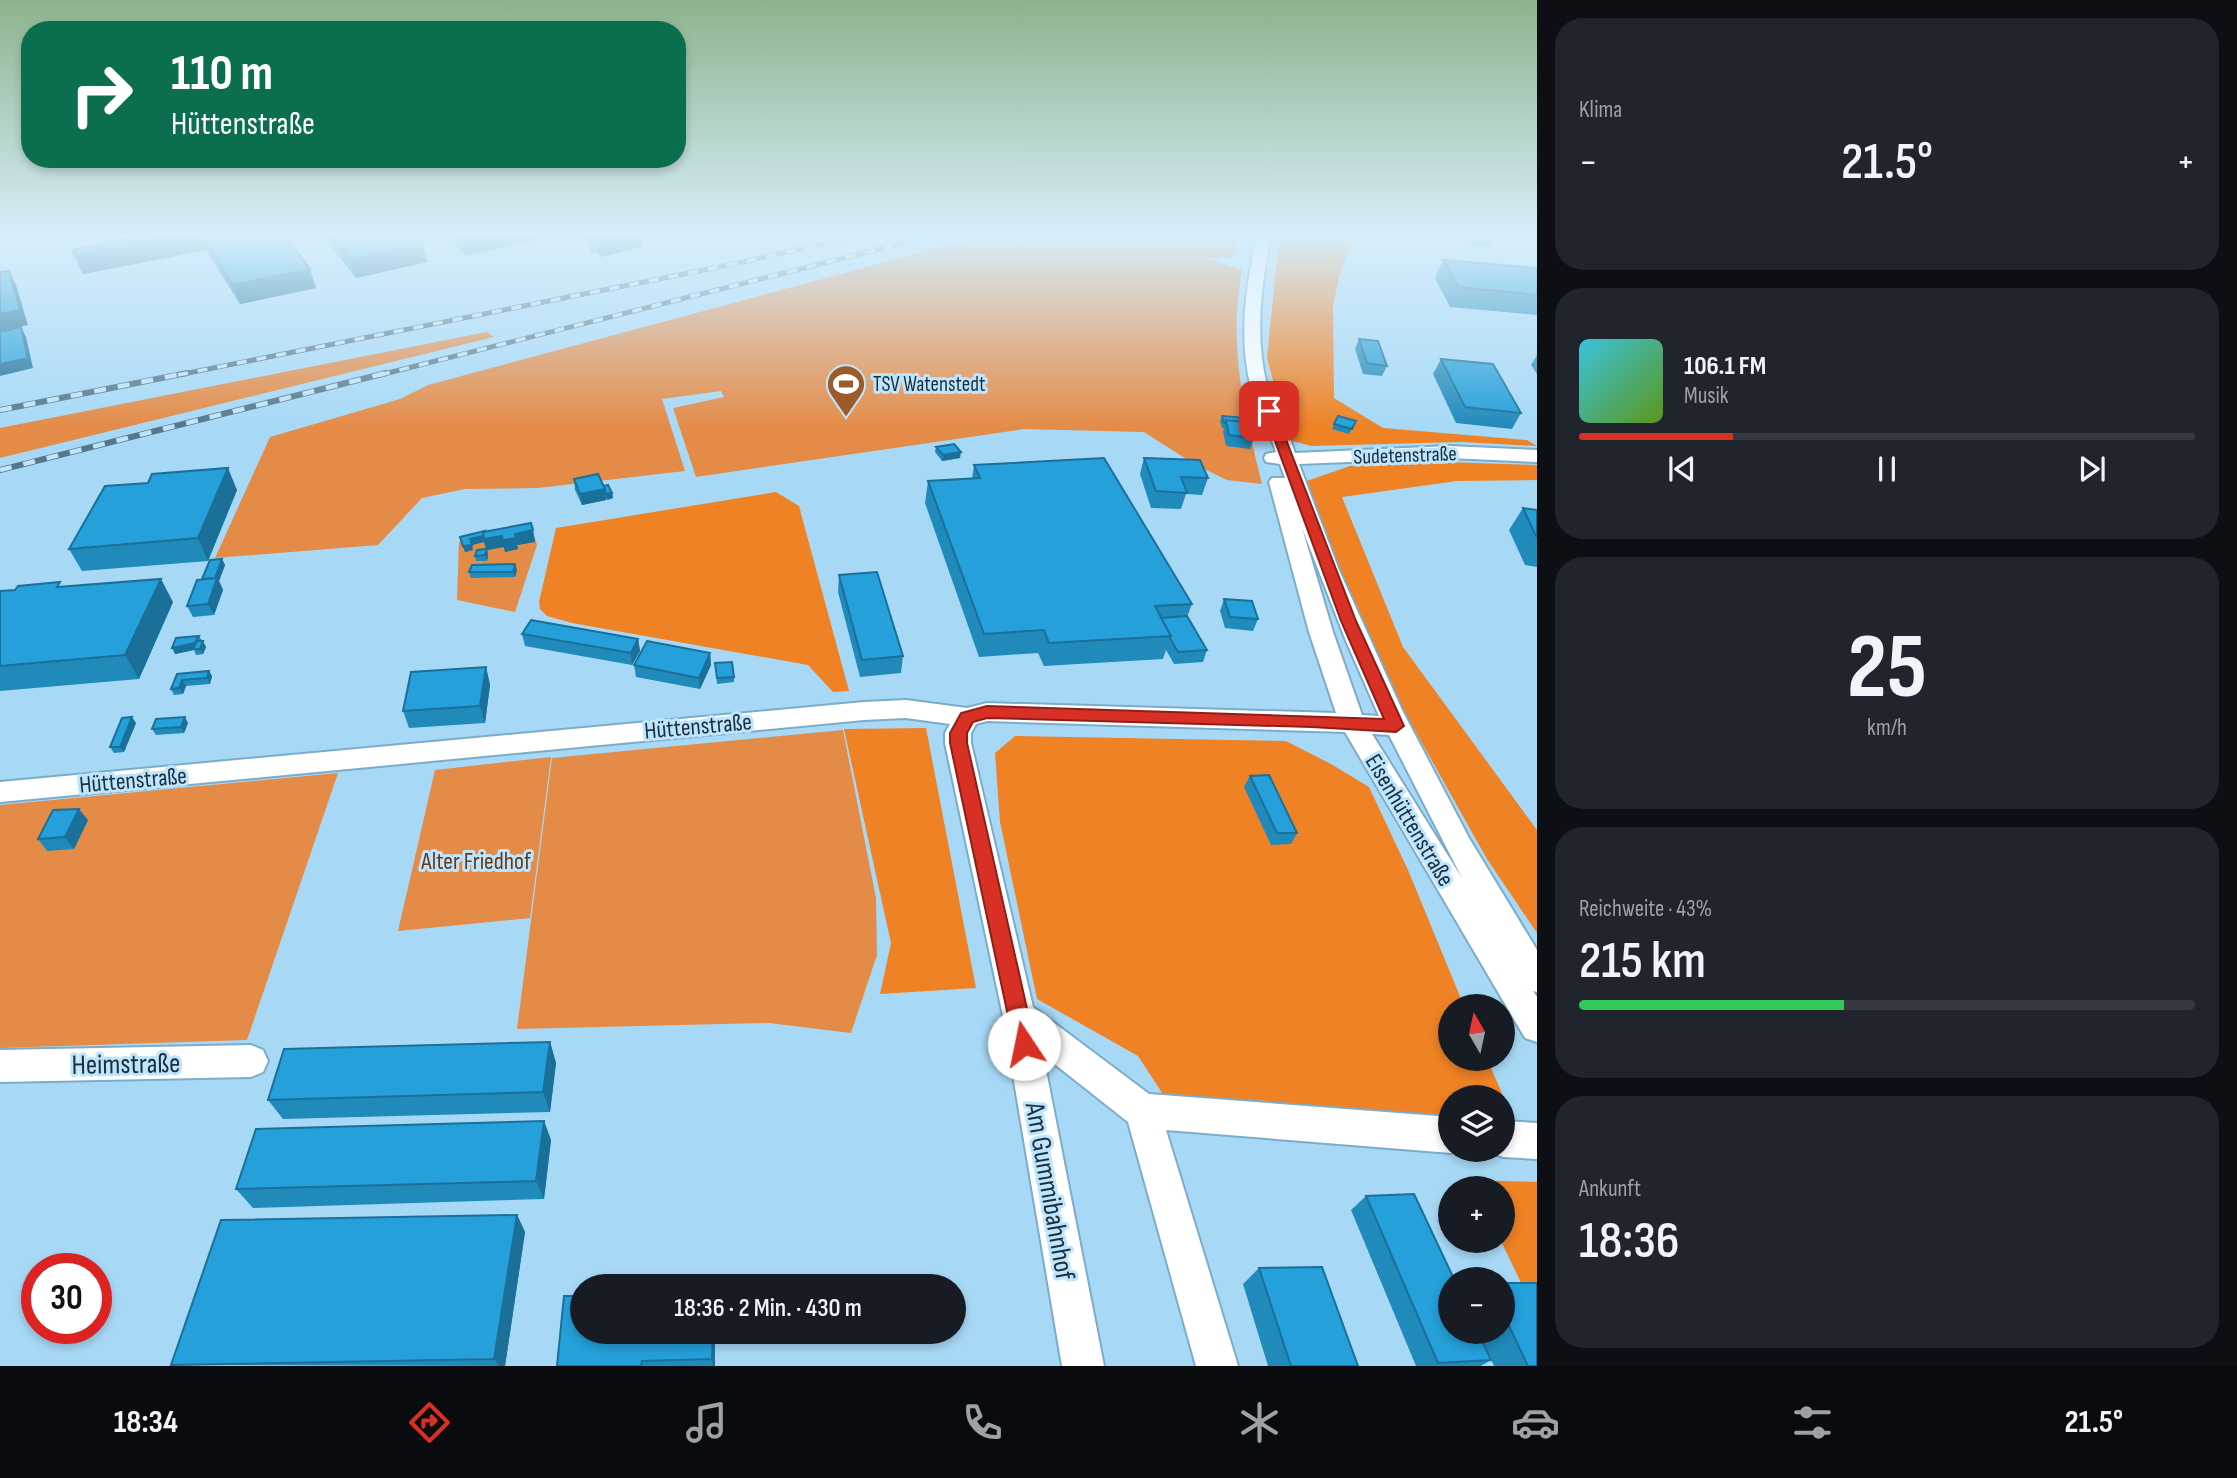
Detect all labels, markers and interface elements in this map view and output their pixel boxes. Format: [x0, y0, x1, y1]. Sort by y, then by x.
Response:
text: 110 m [171, 45, 273, 104]
icon: right [56, 49, 147, 140]
text: Klima [1579, 96, 1622, 124]
text: Hüttenstraße [171, 105, 315, 144]
text: 21.5° [1841, 131, 1933, 194]
text: − [1579, 140, 1598, 185]
text: + [2176, 140, 2195, 185]
text: 106.1 FM [1684, 351, 1766, 382]
sports icon: TSV Watenstedt [825, 363, 867, 418]
place label: TSV Watenstedt [873, 372, 985, 397]
pin [1239, 381, 1299, 441]
text: Musik [1684, 382, 1729, 410]
icon: arrive [1250, 392, 1288, 430]
street label: Sudetenstraße [1353, 441, 1457, 470]
icon: previous [1663, 450, 1701, 488]
icon: pause [1868, 450, 1906, 488]
icon: next [2073, 450, 2111, 488]
text: 25 [1847, 614, 1927, 723]
street label: Hüttenstraße [643, 707, 753, 746]
text: km/h [1867, 714, 1907, 742]
street label: Eisenhüttenstraße [1359, 749, 1460, 892]
street label: Hüttenstraße [78, 761, 188, 800]
park label: Alter Friedhof [420, 847, 532, 876]
text: Reichweite · 43% [1579, 895, 1712, 923]
text: 215 km [1579, 930, 1706, 993]
north arrow [1438, 994, 1516, 1071]
map controls [1438, 994, 1515, 1344]
position arrow [987, 1007, 1061, 1081]
street label: Heimstraße [71, 1047, 181, 1082]
button: layers [1438, 1085, 1515, 1162]
street label: Am Gummibahnhof [1017, 1099, 1082, 1284]
text: Ankunft [1579, 1175, 1641, 1203]
button: + [1438, 1176, 1515, 1253]
text: 18:36 [1579, 1210, 1680, 1273]
speed limit sign: 30 [21, 1253, 112, 1344]
button: − [1438, 1267, 1515, 1344]
text: 18:36 · 2 Min. · 430 m [674, 1293, 862, 1324]
icon: directions [405, 1398, 454, 1447]
icon: music [682, 1398, 731, 1447]
icon: phone [958, 1398, 1007, 1447]
icon: climate [1235, 1398, 1284, 1447]
icon: car [1511, 1398, 1560, 1447]
icon: filters [1788, 1398, 1837, 1447]
text: 18:34 [114, 1403, 178, 1442]
text: 21.5° [2064, 1403, 2123, 1442]

